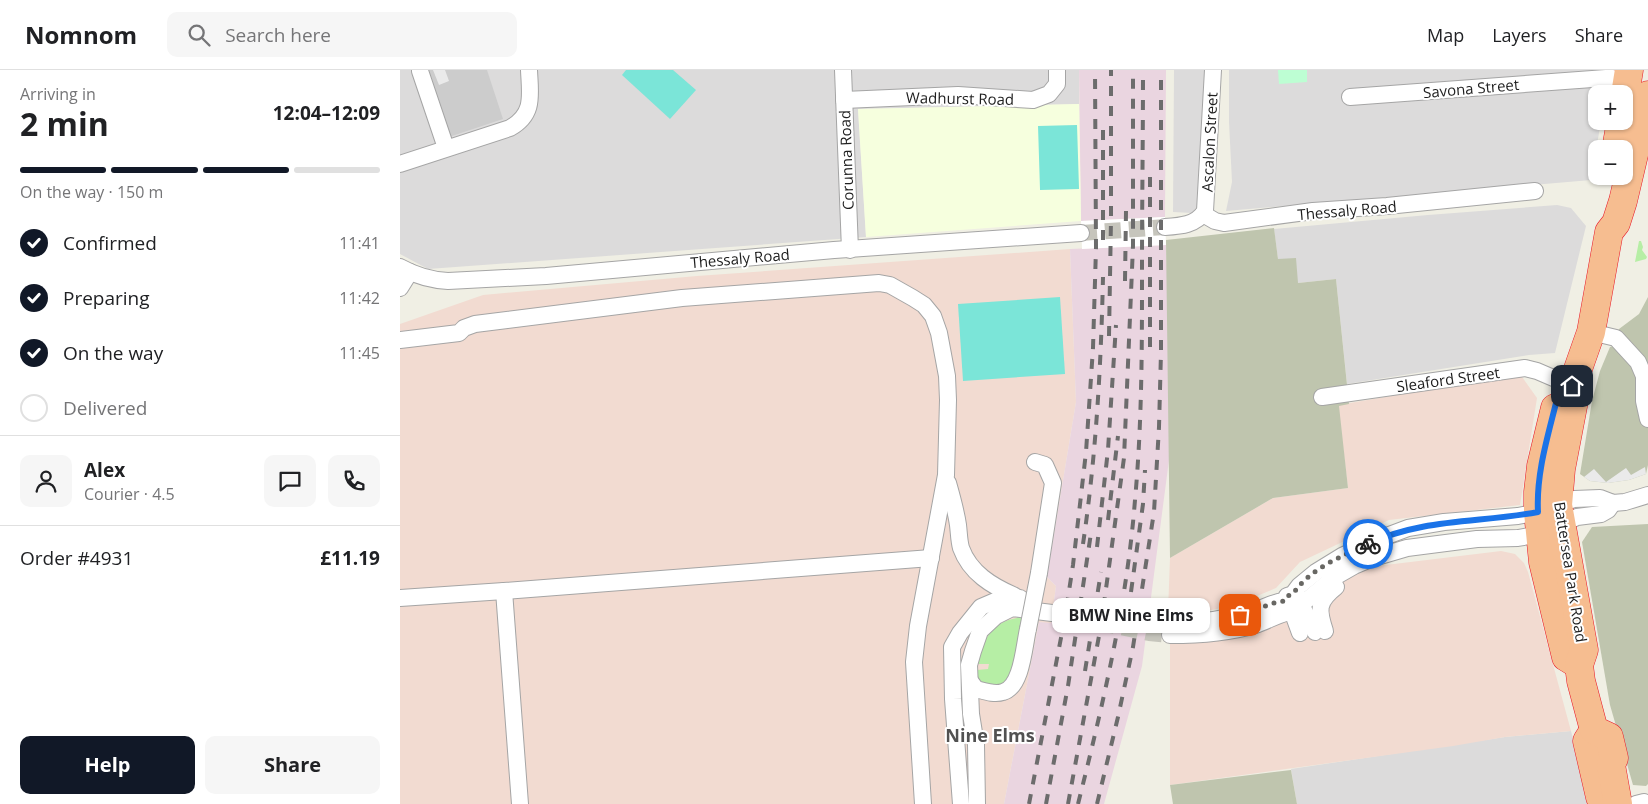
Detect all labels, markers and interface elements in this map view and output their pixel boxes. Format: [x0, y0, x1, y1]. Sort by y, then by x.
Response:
search box [167, 12, 517, 57]
text: Nomnom [25, 18, 137, 51]
icon: search [185, 21, 213, 49]
text: Search here [225, 22, 331, 48]
text: Map [1427, 23, 1464, 47]
text: Layers [1492, 23, 1547, 47]
text: Share [1575, 23, 1623, 47]
street label: Savona Street [1422, 74, 1520, 102]
text: Arriving in [20, 83, 96, 105]
map controls [1588, 85, 1633, 185]
button: + [1588, 85, 1633, 130]
street label: Wadhurst Road [906, 87, 1014, 109]
street label: Ascalon Street [1196, 92, 1222, 192]
text: 12:04–12:09 [273, 100, 380, 126]
text: 2 min [20, 102, 109, 145]
street label: Corunna Road [834, 110, 858, 210]
button: − [1588, 140, 1633, 185]
text: On the way · 150 m [20, 181, 163, 203]
street label: Thessaly Road [1297, 196, 1397, 224]
icon: check [20, 229, 48, 257]
text: Confirmed [63, 230, 157, 256]
text: 11:41 [339, 232, 380, 254]
street label: Thessaly Road [690, 244, 790, 272]
icon: check [20, 284, 48, 312]
text: Preparing [63, 285, 150, 311]
text: 11:42 [339, 287, 380, 309]
icon: check [20, 339, 48, 367]
text: On the way [63, 340, 163, 366]
text: 11:45 [339, 342, 380, 364]
street label: Sleaford Street [1395, 362, 1501, 396]
pin [1551, 365, 1593, 407]
icon: home [1558, 372, 1586, 400]
text: Delivered [63, 395, 147, 421]
button: person [20, 455, 72, 507]
button: chat [264, 455, 316, 507]
button: phone [328, 455, 380, 507]
text: Alex [84, 457, 125, 483]
text: Courier · 4.5 [84, 483, 175, 505]
street label: Battersea Park Road [1550, 500, 1592, 644]
courier [1343, 519, 1393, 569]
icon: bike [1354, 530, 1382, 558]
text: Order #4931 [20, 545, 133, 571]
text: £11.19 [320, 545, 380, 571]
pin [1219, 594, 1261, 636]
callout: BMW Nine Elms [1052, 598, 1210, 632]
icon: bag [1226, 601, 1254, 629]
text: BMW Nine Elms [1069, 604, 1193, 626]
district label: Nine Elms [945, 723, 1035, 747]
button: Help [20, 736, 195, 794]
button: Share [205, 736, 380, 794]

